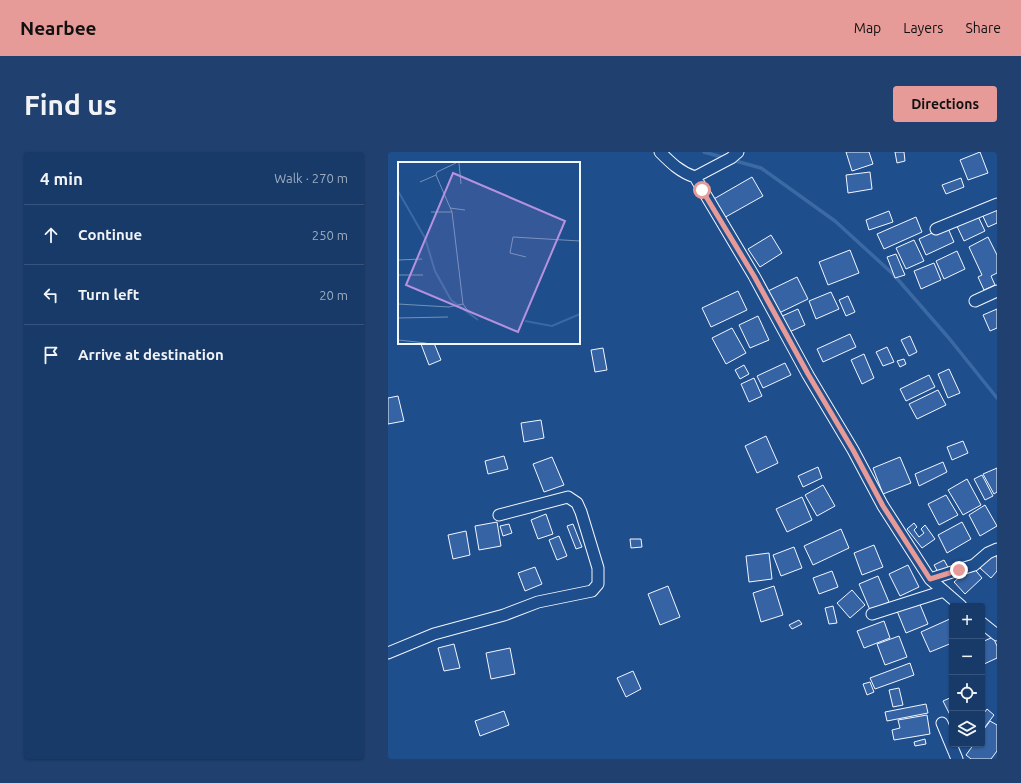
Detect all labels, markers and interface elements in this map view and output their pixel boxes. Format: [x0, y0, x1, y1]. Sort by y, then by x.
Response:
text: Nearbee [20, 17, 97, 39]
text: Map [854, 20, 881, 36]
text: Layers [903, 20, 943, 36]
text: Share [965, 20, 1001, 36]
button: Directions [893, 86, 997, 122]
text: Find us [24, 89, 117, 120]
inset map [398, 162, 580, 344]
text: 4 min [40, 169, 83, 188]
text: Walk · 270 m [274, 171, 348, 185]
route start [693, 181, 711, 199]
icon: ahead [40, 224, 62, 246]
text: Continue [78, 226, 142, 243]
text: 250 m [312, 228, 348, 242]
icon: left [40, 284, 62, 306]
text: Turn left [78, 286, 139, 303]
text: 20 m [319, 288, 348, 302]
icon: arrive [40, 344, 62, 366]
text: Arrive at destination [78, 346, 224, 363]
route end [950, 561, 968, 579]
map controls [949, 603, 985, 747]
button: + [949, 603, 985, 639]
button: − [949, 639, 985, 675]
button: locate [949, 675, 985, 711]
button: layers [949, 711, 985, 747]

